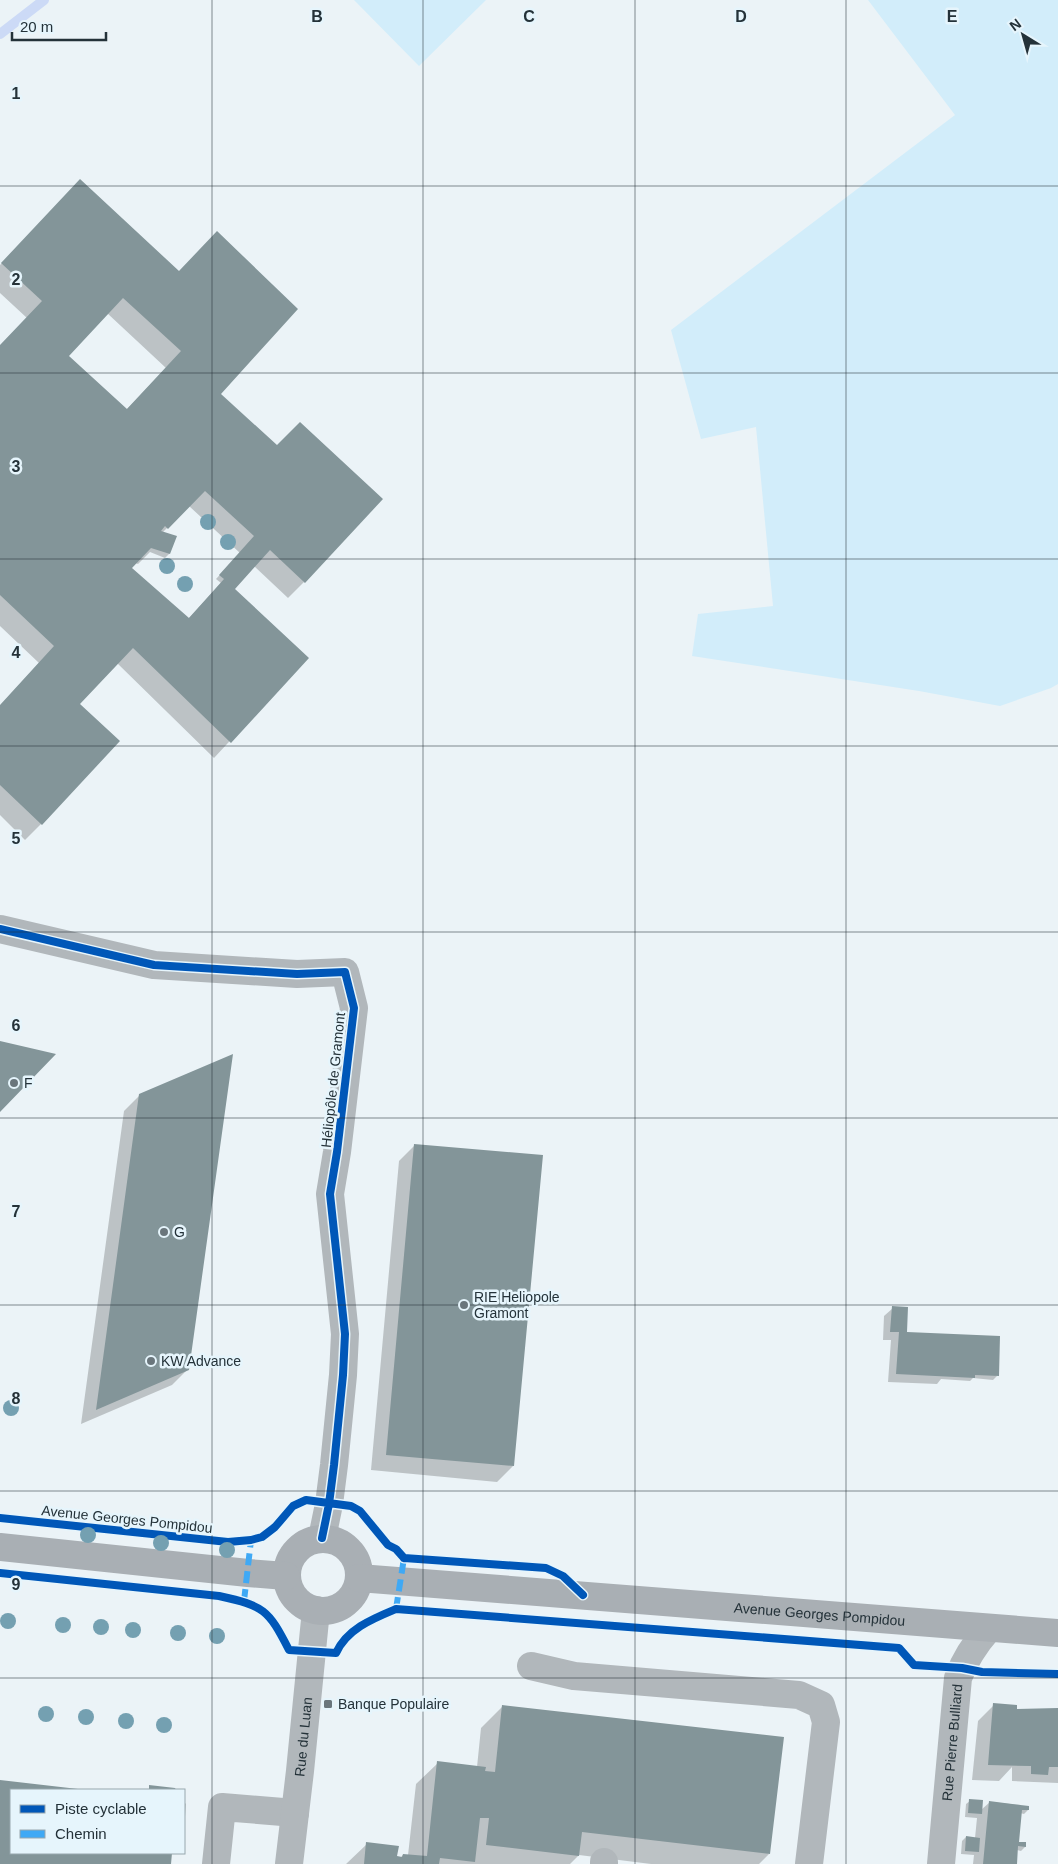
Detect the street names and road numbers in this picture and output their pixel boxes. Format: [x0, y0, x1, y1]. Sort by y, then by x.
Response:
street label: Héliopôle de Gramont [318, 1011, 348, 1149]
street label: Avenue Georges Pompidou [41, 1502, 213, 1536]
street label: Avenue Georges Pompidou [733, 1600, 906, 1629]
street label: Rue Pierre Bulliard [939, 1683, 965, 1802]
street label: Rue du Luan [291, 1696, 315, 1778]

